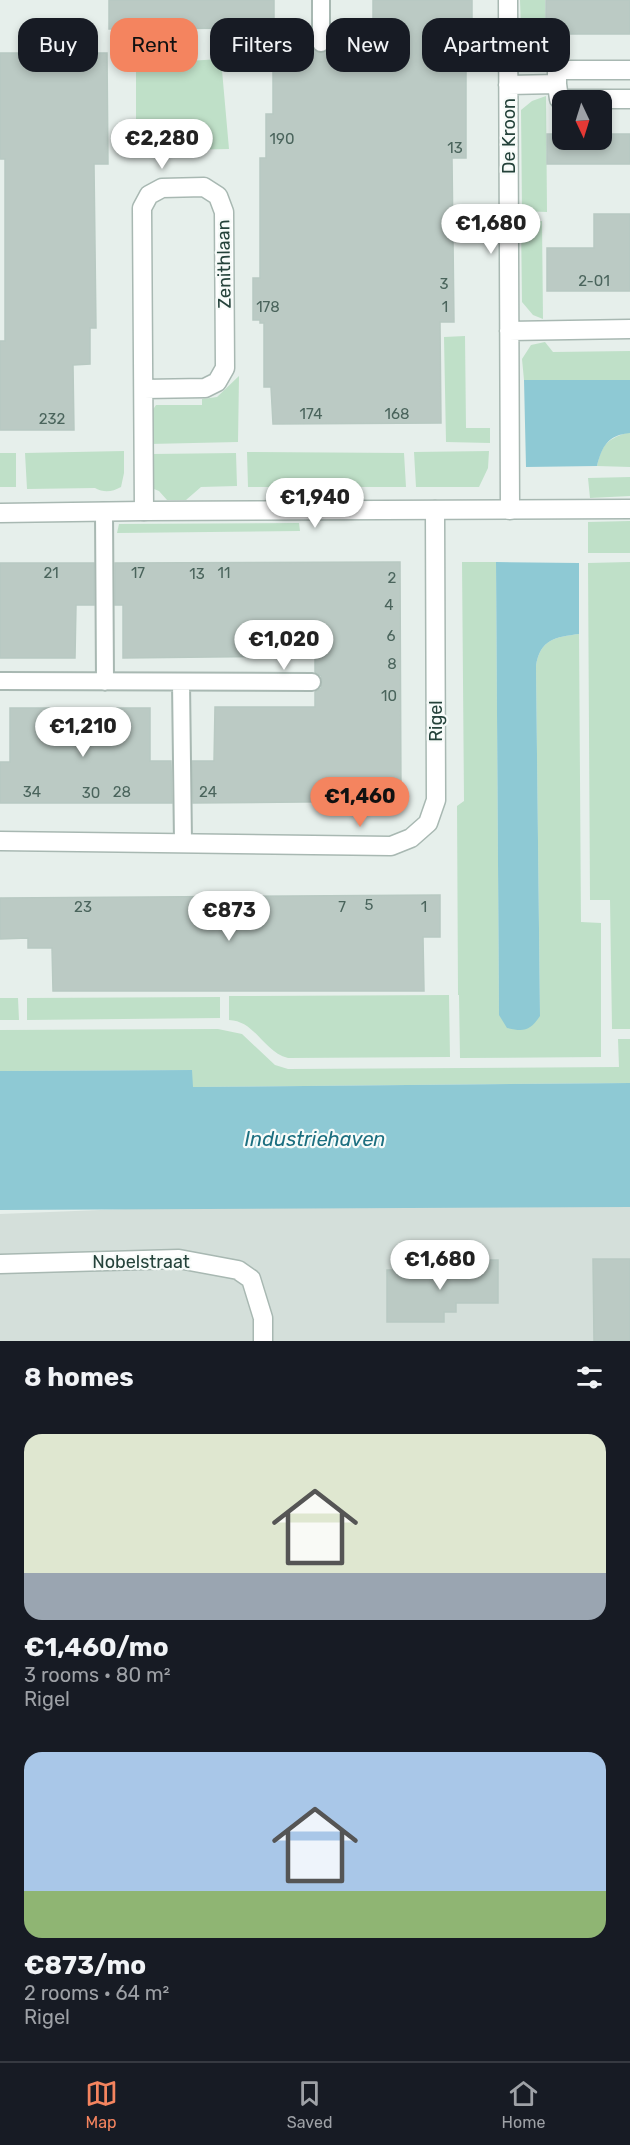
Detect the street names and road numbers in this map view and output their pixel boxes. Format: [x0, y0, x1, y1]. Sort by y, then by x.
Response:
street label: De Kroon [498, 98, 520, 174]
street label: Zenithlaan [212, 219, 236, 309]
street label: Rigel [425, 700, 447, 742]
street label: Nobelstraat [92, 1251, 190, 1273]

